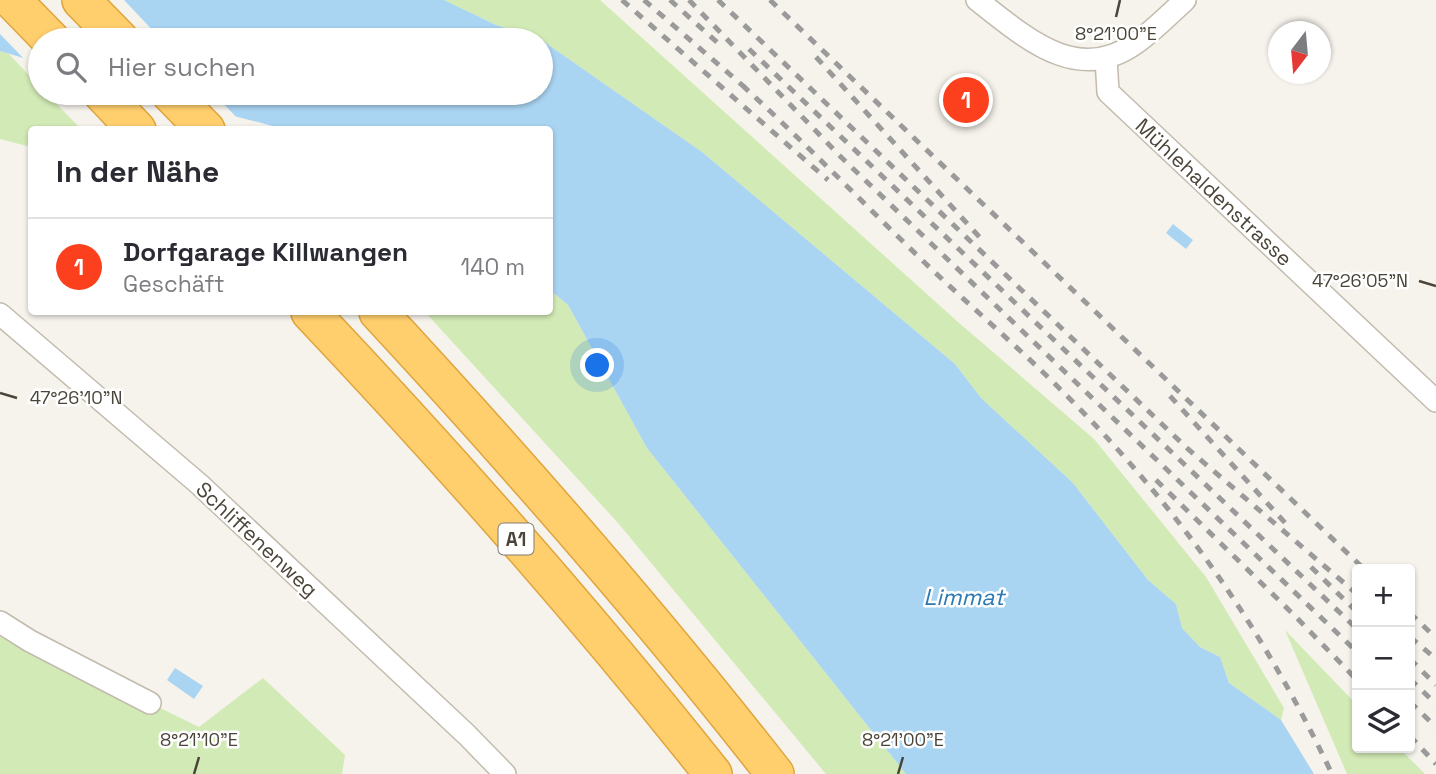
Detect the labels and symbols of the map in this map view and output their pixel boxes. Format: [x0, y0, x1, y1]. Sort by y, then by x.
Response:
north arrow [1268, 21, 1331, 84]
text: 8°21'00"E [1075, 22, 1157, 45]
pin: 1 [943, 74, 989, 126]
street label: Mühlehaldenstrasse [1130, 112, 1298, 272]
text: 47°26'05"N [1312, 269, 1408, 292]
your location [580, 348, 614, 382]
text: 47°26'10"N [30, 386, 122, 409]
street label: Schliffenenweg [190, 476, 324, 602]
road number: A1 [498, 524, 534, 554]
water label: Limmat [924, 582, 1007, 612]
text: 8°21'10"E [160, 728, 238, 751]
text: 8°21'00"E [862, 728, 944, 751]

